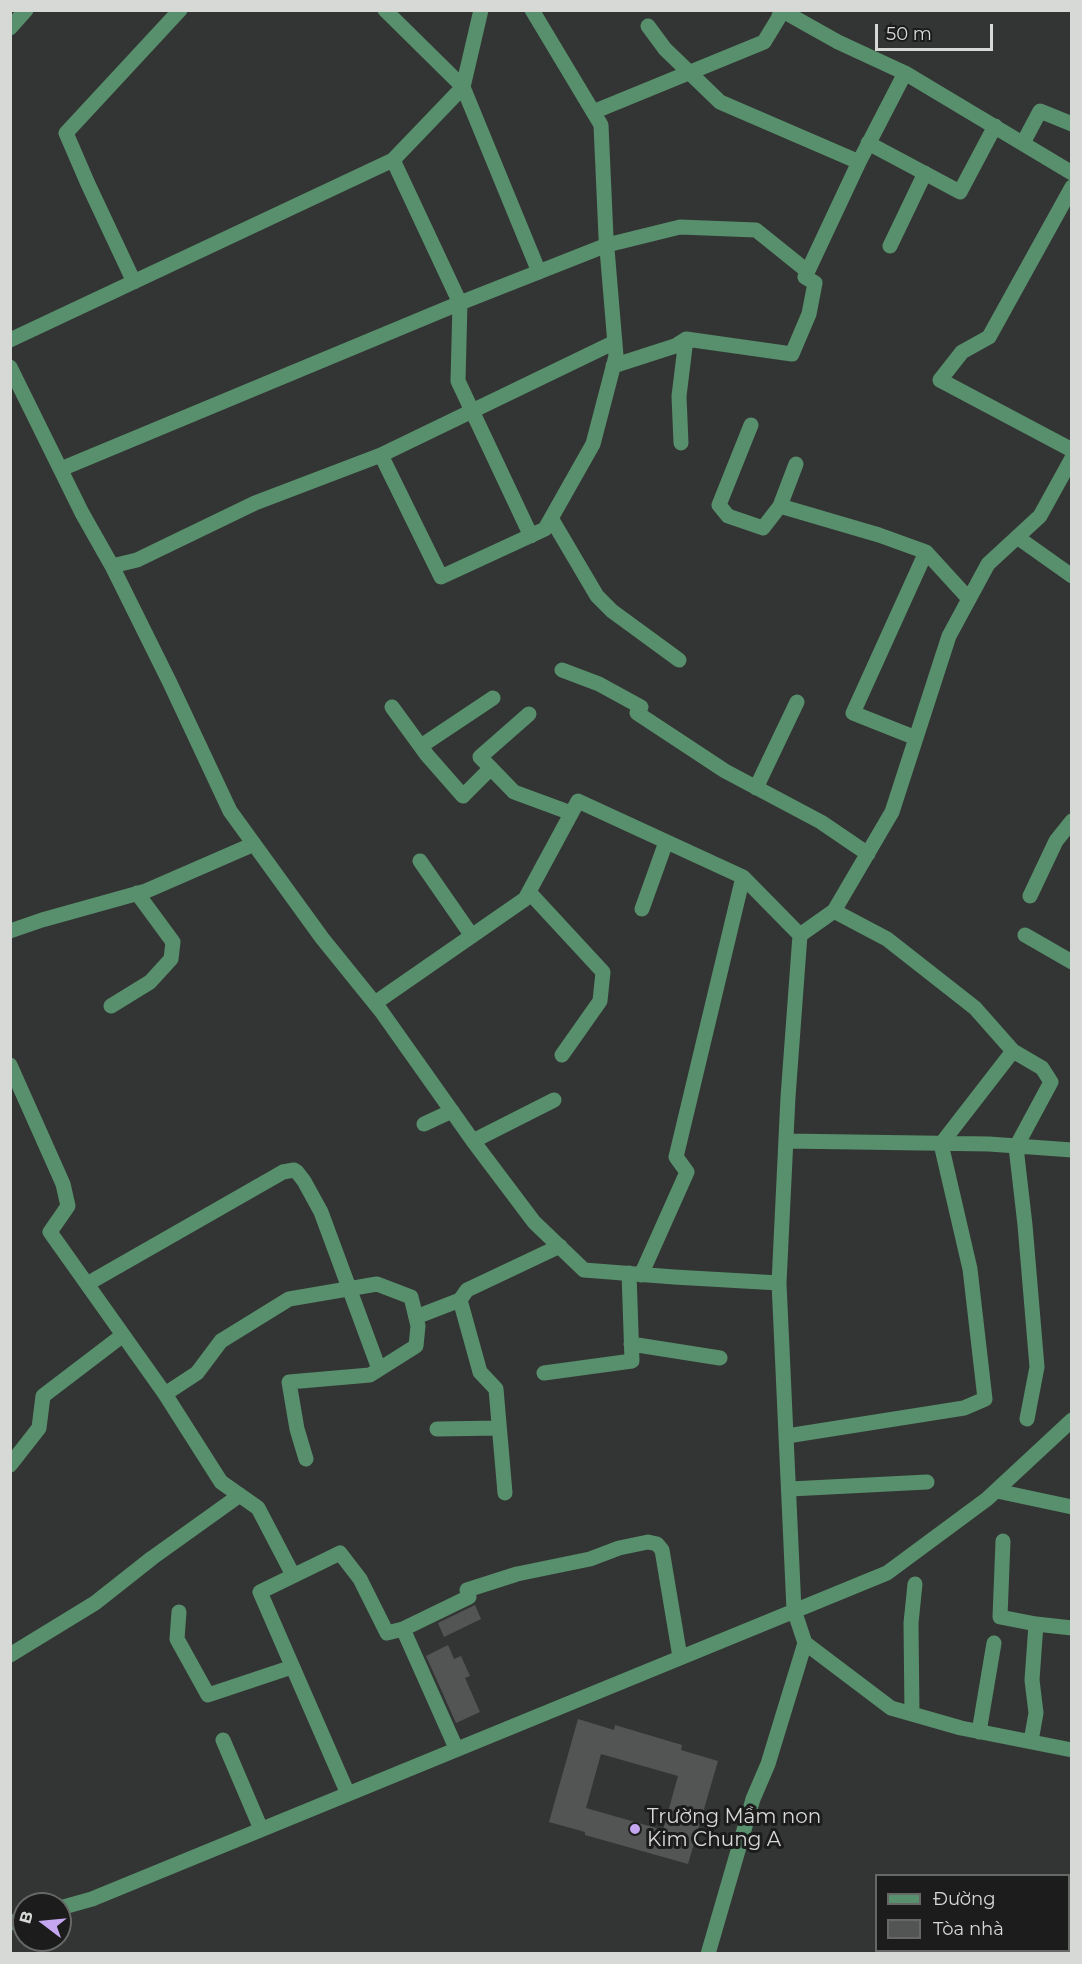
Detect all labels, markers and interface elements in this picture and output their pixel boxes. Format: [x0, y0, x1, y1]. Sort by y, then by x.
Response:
scale bar [878, 12, 996, 50]
text: 50 m [886, 23, 932, 45]
place label: Trường Mầm non Kim Chung A [647, 1805, 821, 1852]
marker: Trường Mầm non Kim Chung A [628, 1822, 642, 1836]
legend [875, 1874, 1070, 1952]
text: Đường [933, 1888, 996, 1910]
north arrow [12, 1892, 72, 1952]
text: B [15, 1909, 37, 1926]
text: Tòa nhà [933, 1918, 1004, 1940]

